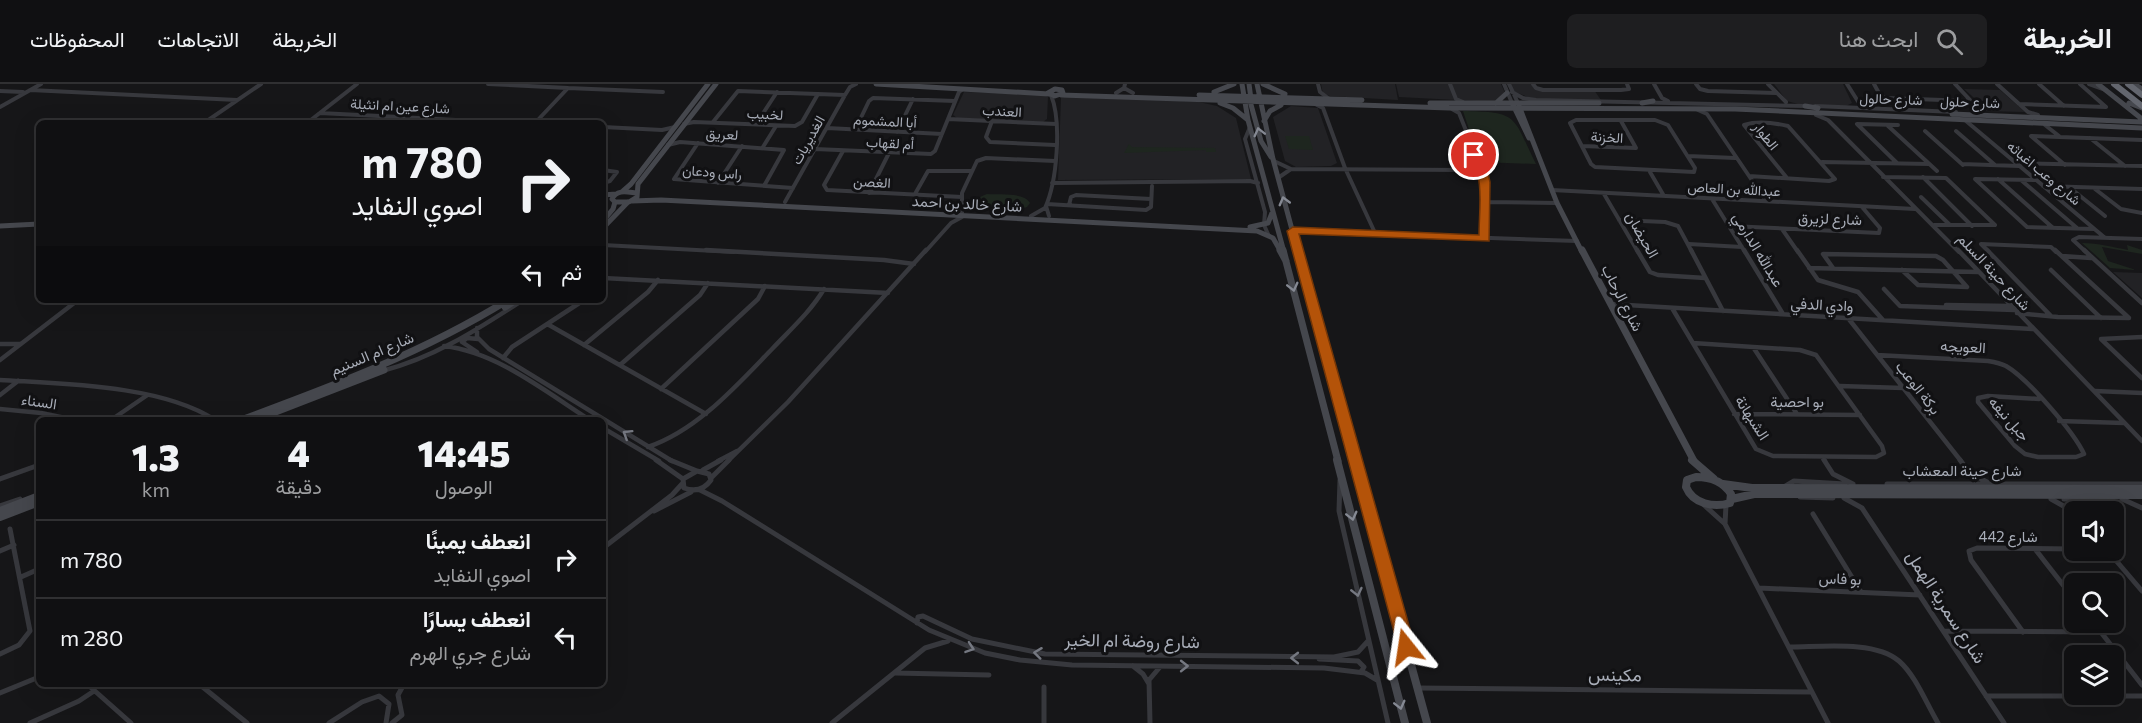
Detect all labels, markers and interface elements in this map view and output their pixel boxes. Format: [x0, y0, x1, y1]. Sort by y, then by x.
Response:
search box [1567, 14, 1987, 68]
text: الخريطة [2023, 20, 2112, 54]
text: ابحث هنا [1839, 25, 1918, 52]
icon: search [1933, 25, 1966, 58]
text: المحفوظات [30, 26, 125, 51]
text: الاتجاهات [158, 26, 239, 51]
text: الخريطة [272, 26, 337, 51]
street label: شارع حالول [1859, 89, 1923, 111]
street label: شارع حلول [1940, 92, 2000, 114]
street label: شارع عين ام انثيلة [350, 94, 450, 120]
street label: العندب [982, 101, 1022, 121]
street label: لخبيب [746, 104, 784, 124]
street label: أبا المشموم [853, 110, 917, 132]
street label: الغديريات [787, 112, 829, 168]
street label: الطوار [1749, 118, 1783, 154]
street label: لعريق [705, 124, 739, 144]
one-way arrow [1254, 127, 1267, 137]
street label: الخزنة [1590, 127, 1624, 147]
pin [1448, 129, 1499, 180]
street label: أم لقهاب [865, 133, 915, 153]
text: 780 m [362, 135, 483, 187]
street label: شارع وعب اغباثه [2002, 137, 2085, 211]
icon: arrive [1457, 138, 1490, 171]
icon: right [504, 144, 582, 222]
street label: راس ودعان [682, 161, 743, 183]
street label: الغصن [853, 172, 891, 192]
street label: عبدالله بن العاص [1687, 178, 1781, 200]
text: اصوي النفايد [352, 188, 483, 221]
street label: شارع خالد بن احمد [911, 191, 1023, 218]
one-way arrow [1279, 196, 1292, 206]
street label: الحيضان [1622, 208, 1663, 261]
street label: شارع لزيرق [1798, 208, 1863, 231]
street label: عبدالله الدارمي [1725, 209, 1788, 293]
street label: شارع حينة السلم [1952, 229, 2035, 316]
icon: left [516, 258, 549, 291]
text: ثم [561, 258, 582, 285]
street label: شارع الرحاب [1596, 261, 1647, 335]
one-way arrow [1285, 282, 1298, 292]
street label: وادي الدفي [1790, 293, 1854, 320]
street label: شارع ام السنيم [327, 327, 417, 381]
street label: العويجه [1940, 336, 1986, 357]
street label: بركة الوعب [1892, 357, 1945, 418]
street label: السناء [20, 390, 58, 412]
street label: الشبهانة [1731, 392, 1774, 444]
street label: بو احصية [1770, 392, 1824, 411]
street label: جبل نيفه [1985, 392, 2034, 445]
one-way arrow [623, 429, 633, 441]
text: 4 [287, 430, 310, 474]
text: 14:45 [418, 430, 510, 474]
text: 1.3 [132, 434, 180, 478]
street label: شارع حينة المعشاب [1903, 461, 2022, 482]
text: دقيقة [276, 474, 322, 498]
text: الوصول [435, 474, 493, 498]
text: km [142, 477, 170, 501]
map controls [2064, 501, 2124, 705]
button: sound [2064, 501, 2124, 561]
one-way arrow [1345, 511, 1358, 521]
text: انعطف يمينًا [425, 527, 531, 554]
street label: شارع 442 [1978, 527, 2038, 548]
icon: right [549, 543, 582, 576]
text: 780 m [60, 546, 123, 573]
street label: شارع سمرية الهمل [1900, 546, 1992, 668]
text: اصوي النفايد [434, 562, 531, 586]
street label: بو فاس [1818, 568, 1862, 590]
button: search [2064, 573, 2124, 633]
one-way arrow [1350, 586, 1363, 596]
text: انعطف يسارًا [423, 605, 531, 632]
position arrow [1374, 615, 1438, 679]
icon: left [549, 621, 582, 654]
text: 280 m [60, 624, 123, 651]
street label: شارع روضة ام الخير [1063, 628, 1200, 654]
text: شارع جري الهرم [409, 640, 531, 664]
one-way arrow [964, 641, 975, 653]
button: layers [2064, 645, 2124, 705]
one-way arrow [1033, 647, 1042, 659]
one-way arrow [1291, 652, 1300, 664]
one-way arrow [1180, 660, 1189, 673]
street label: مكينس [1588, 663, 1642, 686]
one-way arrow [1393, 700, 1406, 710]

